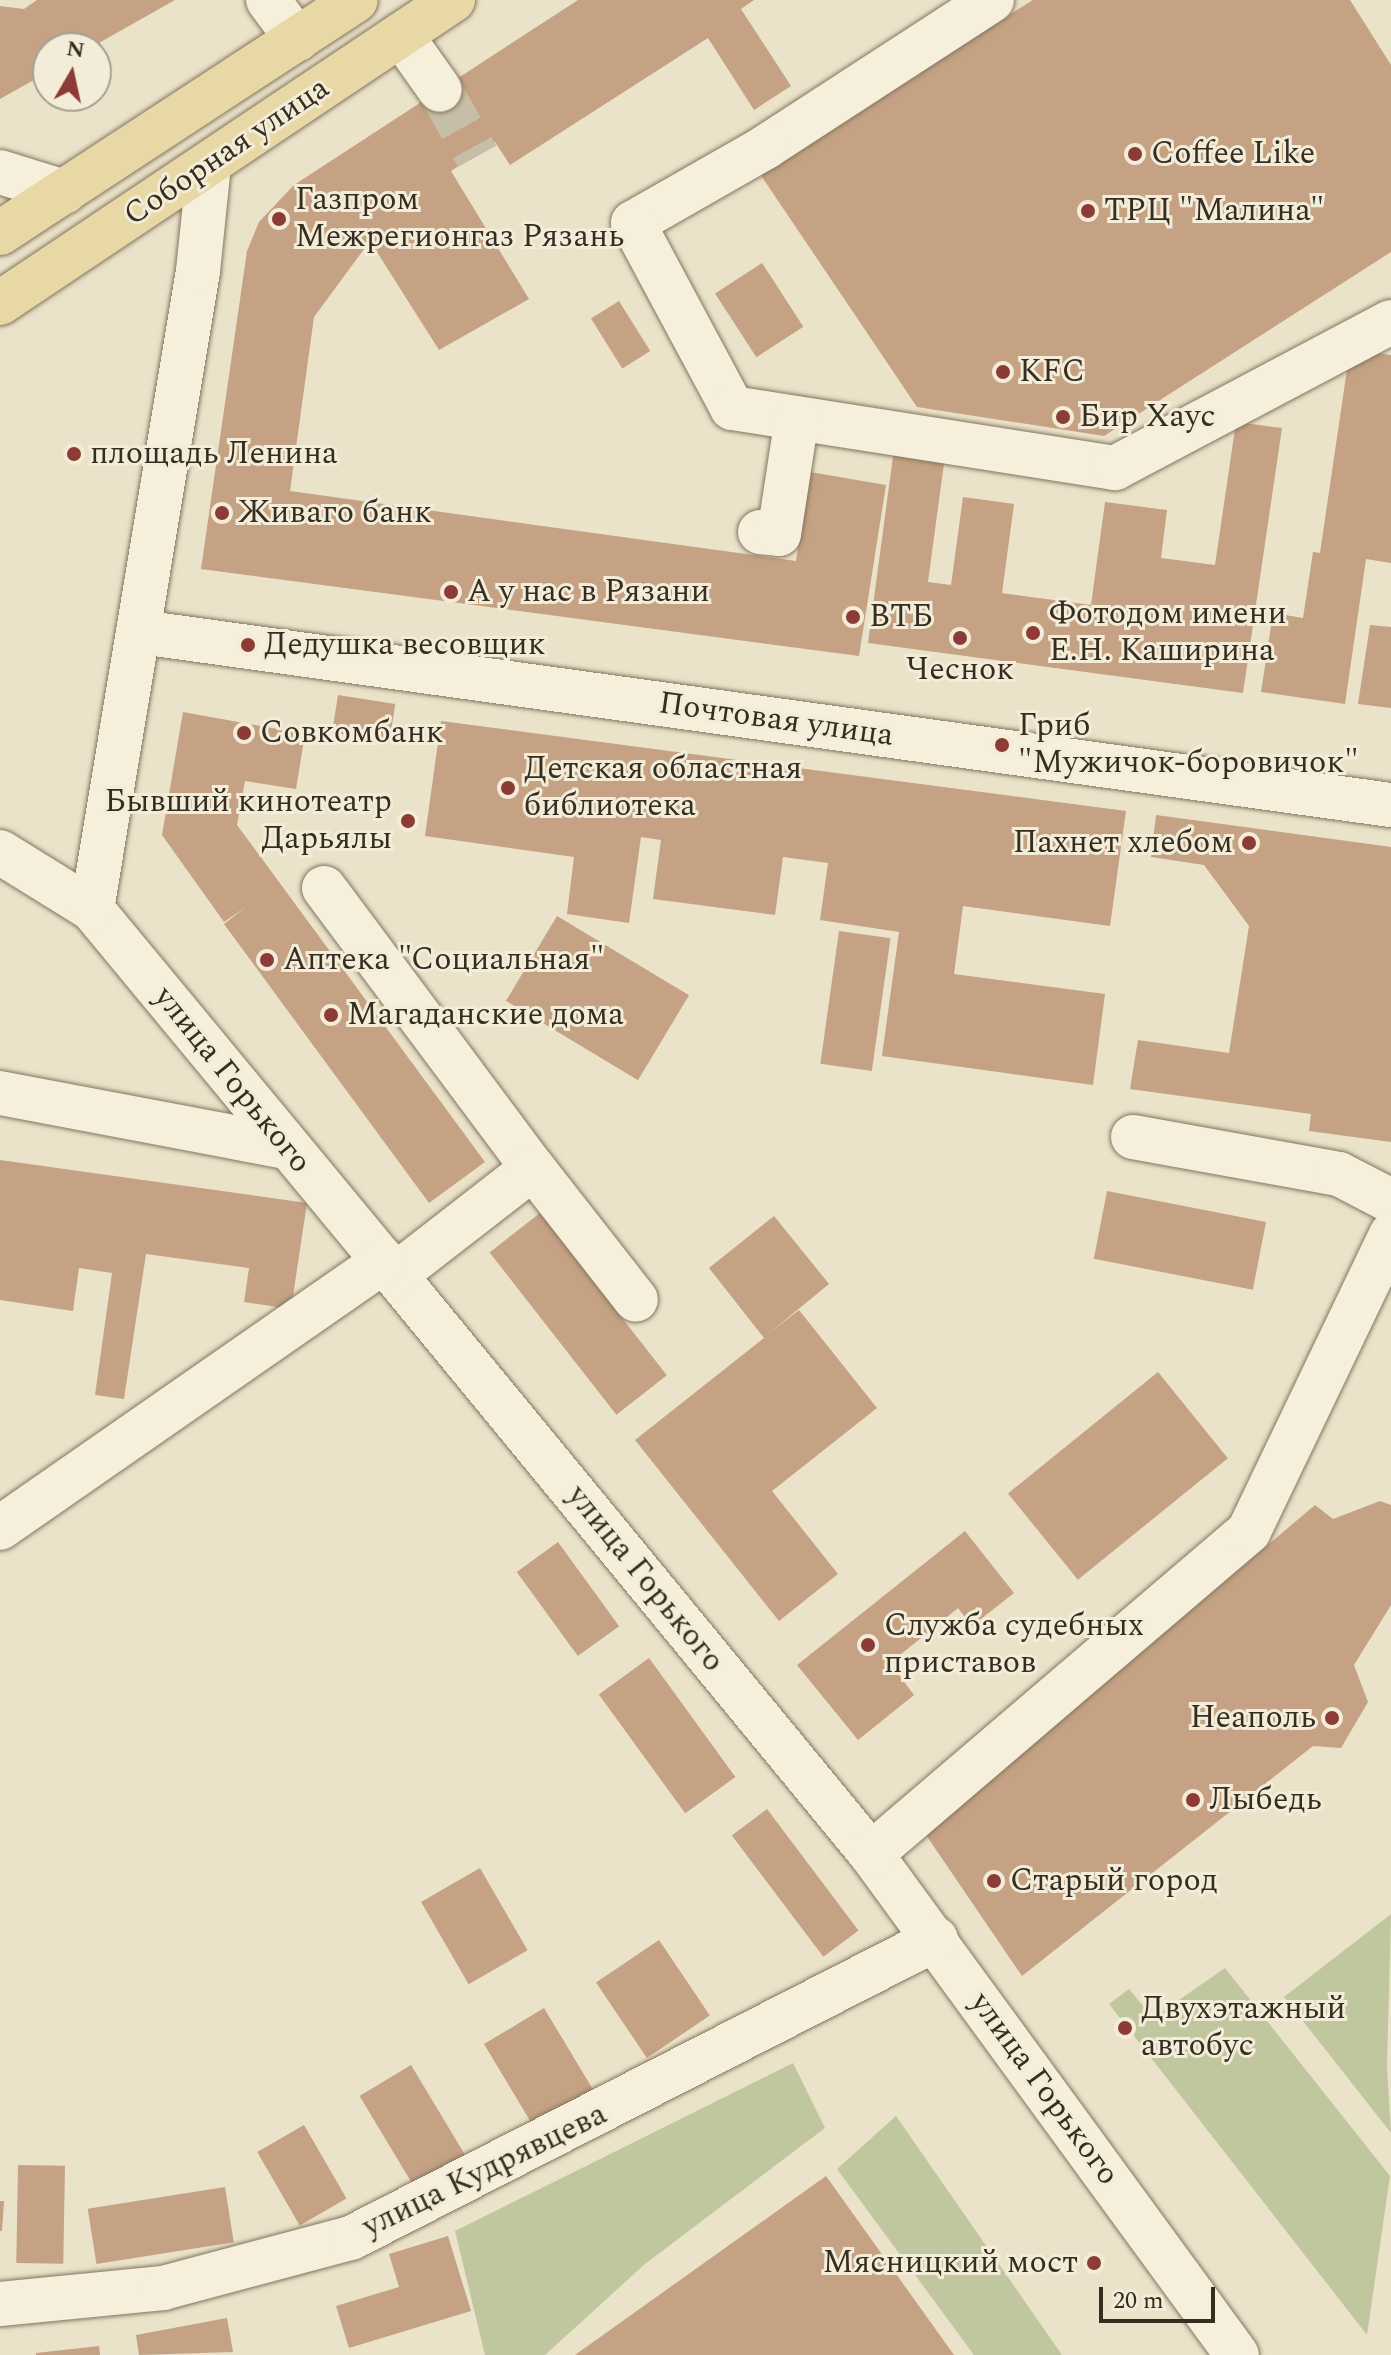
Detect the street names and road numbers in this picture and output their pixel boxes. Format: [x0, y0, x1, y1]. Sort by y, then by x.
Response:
street label: Соборная улица [117, 69, 337, 235]
street label: Почтовая улица [656, 685, 896, 755]
street label: улица Горького [145, 979, 319, 1181]
street label: улица Горького [558, 1478, 732, 1680]
street label: улица Горького [961, 1985, 1127, 2193]
street label: улица Кудрявцева [357, 2095, 613, 2247]

